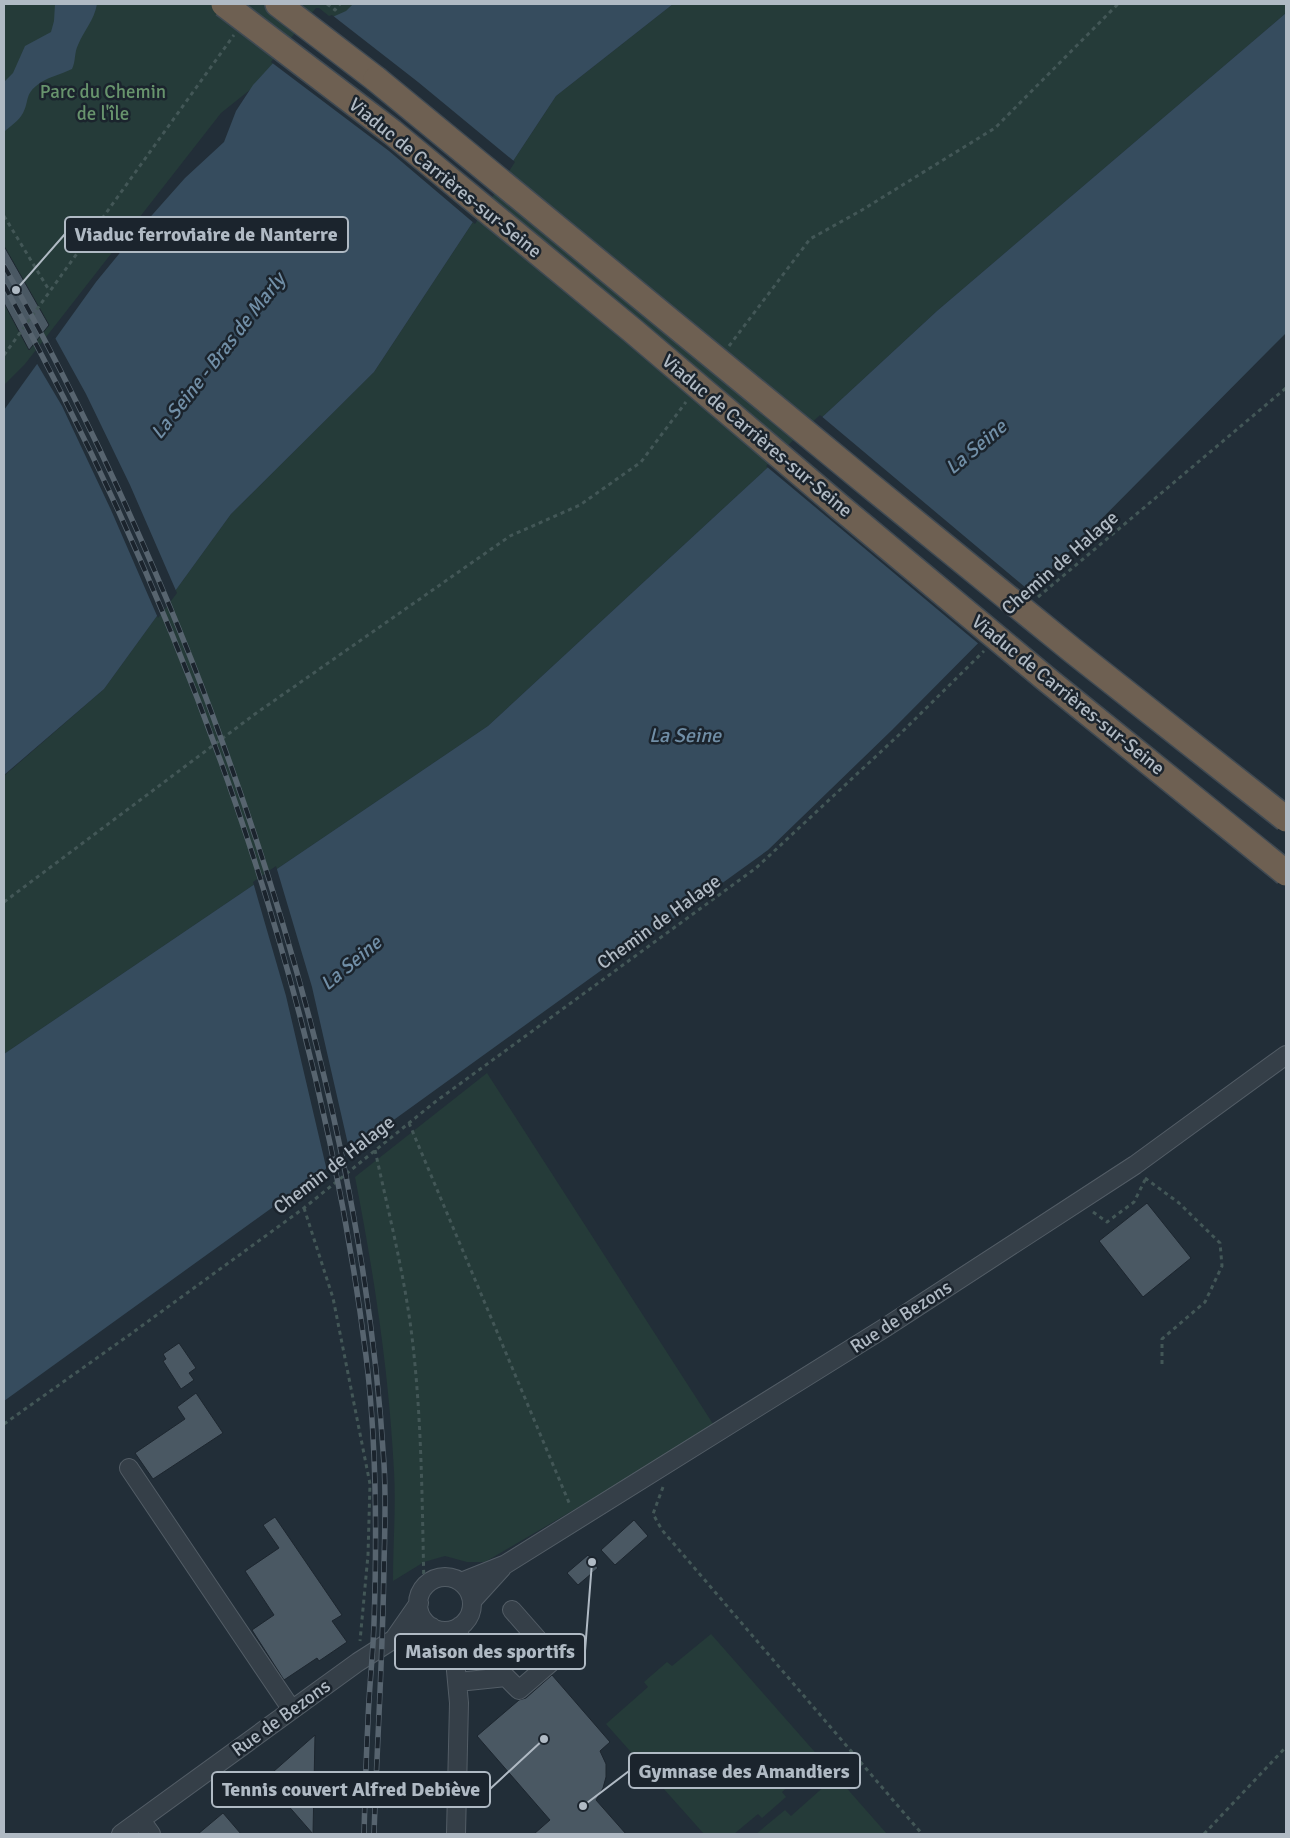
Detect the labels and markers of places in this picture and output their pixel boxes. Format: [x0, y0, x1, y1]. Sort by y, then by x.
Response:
callout: Viaduc ferroviaire de Nanterre [65, 217, 348, 252]
callout: Maison des sportifs [395, 1634, 585, 1669]
callout: Gymnase des Amandiers [629, 1753, 860, 1788]
callout: Tennis couvert Alfred Debiève [212, 1772, 490, 1807]

